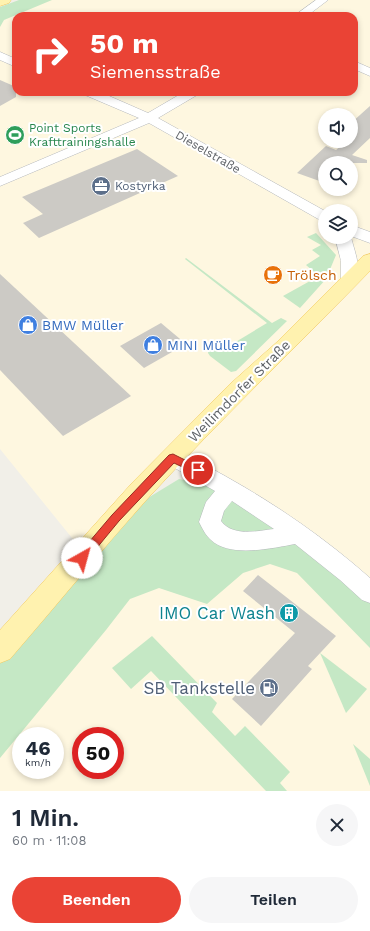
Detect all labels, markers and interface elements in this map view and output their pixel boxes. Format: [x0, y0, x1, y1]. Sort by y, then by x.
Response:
text: 50 m [90, 27, 159, 60]
icon: right [24, 28, 76, 80]
text: Siemensstraße [90, 61, 221, 82]
map controls [318, 108, 358, 244]
button: sound [318, 108, 358, 148]
place label: Point Sports Krafttrainingshalle [29, 121, 136, 149]
sports icon: Point Sports Krafttrainingshalle [4, 124, 26, 146]
street label: Dieselstraße [173, 128, 243, 176]
button: search [318, 156, 358, 196]
office icon: Kostyrka [90, 175, 112, 197]
place label: Kostyrka [115, 179, 166, 193]
button: layers [318, 204, 358, 244]
cafe icon: Trölsch [262, 264, 284, 286]
place label: Trölsch [287, 267, 337, 283]
shop icon: BMW Müller [17, 314, 39, 336]
place label: BMW Müller [42, 317, 124, 333]
shop icon: MINI Müller [142, 334, 164, 356]
place label: MINI Müller [167, 337, 245, 353]
street label: Weilimdorfer Straße [185, 337, 293, 445]
pin [181, 453, 215, 487]
icon: arrive [187, 459, 209, 481]
position arrow [61, 537, 103, 579]
building icon: IMO Car Wash [278, 602, 300, 624]
place label: IMO Car Wash [159, 603, 275, 623]
fuel station icon: SB Tankstelle [258, 677, 280, 699]
place label: SB Tankstelle [143, 678, 255, 698]
speed limit sign: 50 [72, 727, 124, 779]
text: 46 [25, 736, 51, 760]
text: km/h [25, 757, 51, 768]
text: 1 Min. [12, 804, 79, 832]
button: close [316, 804, 358, 846]
text: 60 m · 11:08 [12, 833, 86, 848]
button: Beenden [12, 877, 181, 923]
button: Teilen [189, 877, 358, 923]

